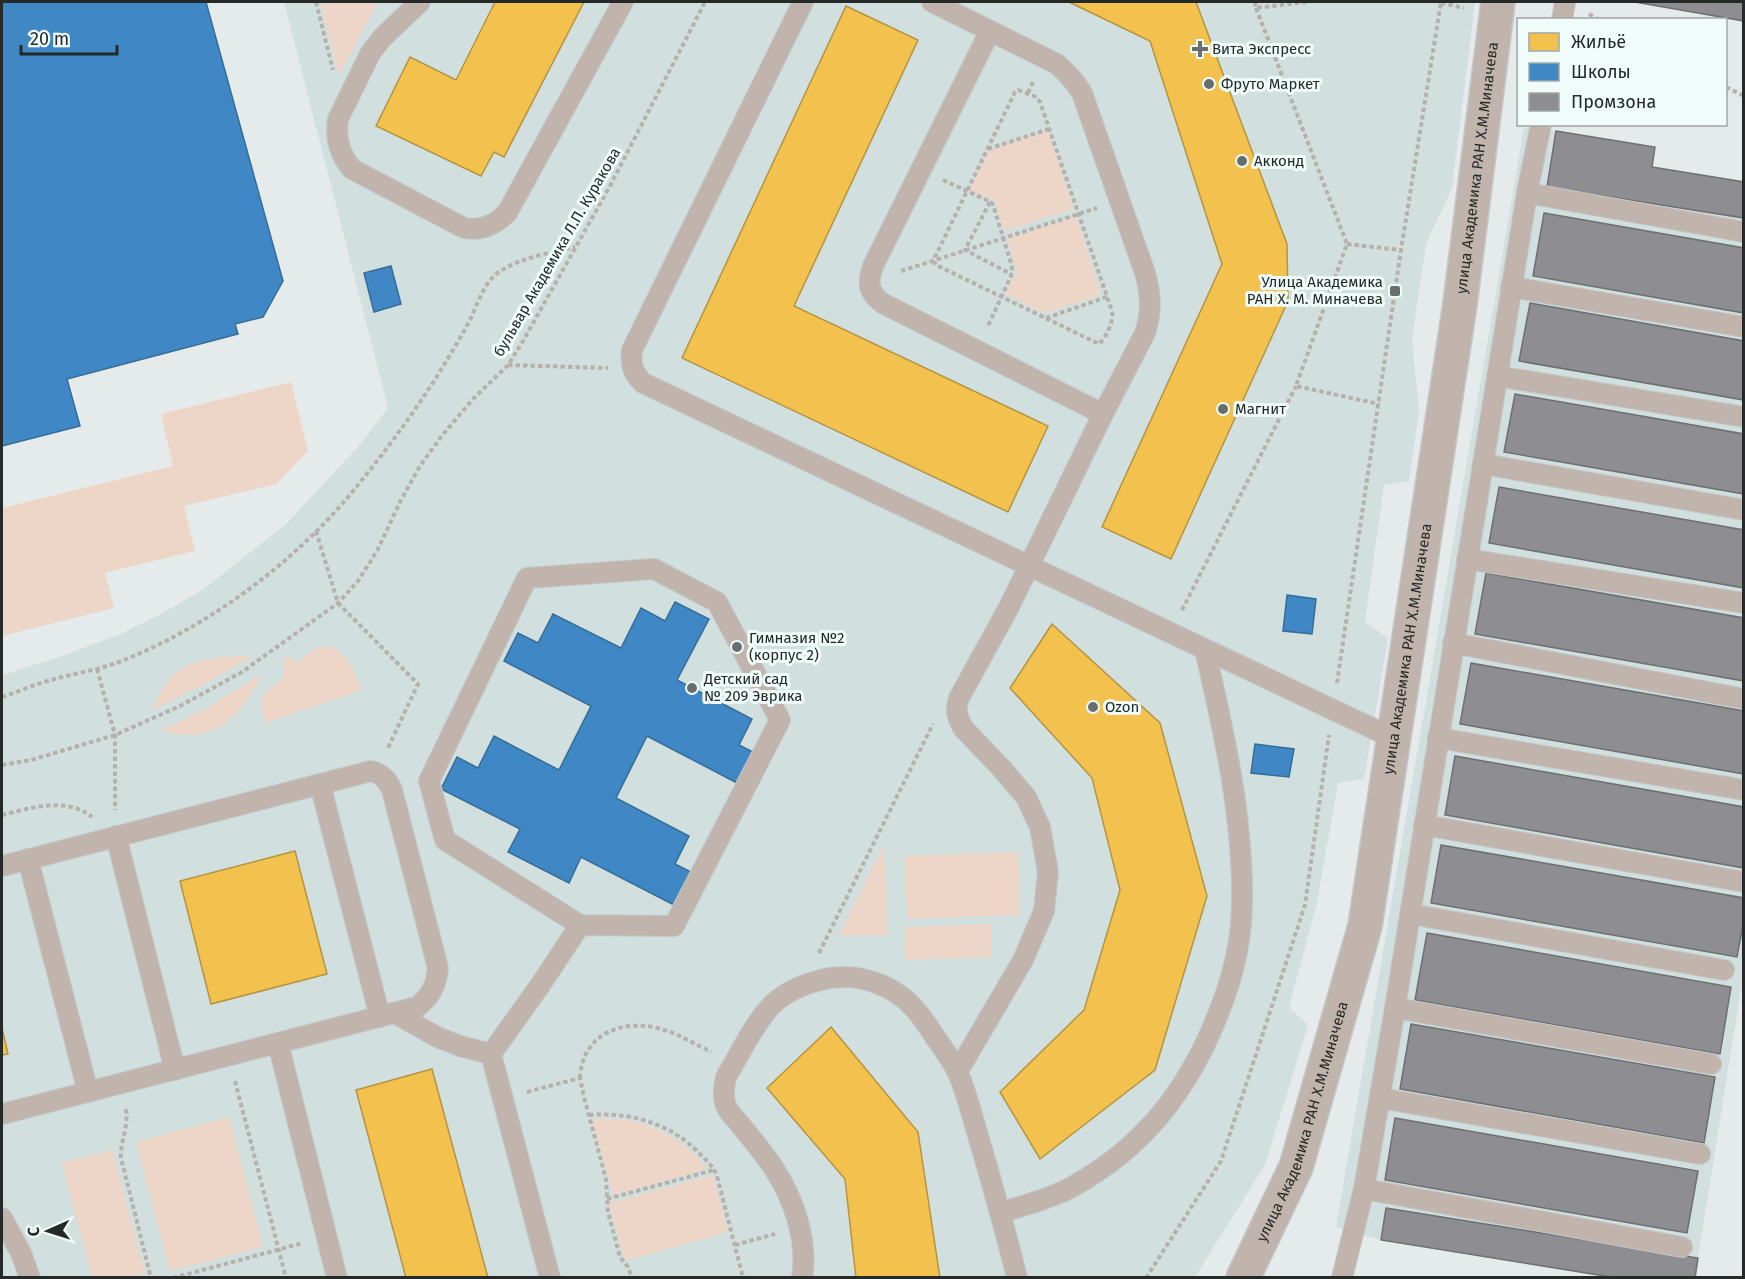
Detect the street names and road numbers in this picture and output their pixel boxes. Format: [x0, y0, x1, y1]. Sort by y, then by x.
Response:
street label: улица Академика РАН Х.М.Миначева [1452, 41, 1502, 295]
street label: бульвар Академика Л.П. Куракова [490, 144, 624, 360]
street label: улица Академика РАН Х.М.Миначева [1379, 522, 1435, 776]
street label: улица Академика РАН Х.М.Миначева [1253, 999, 1352, 1245]

